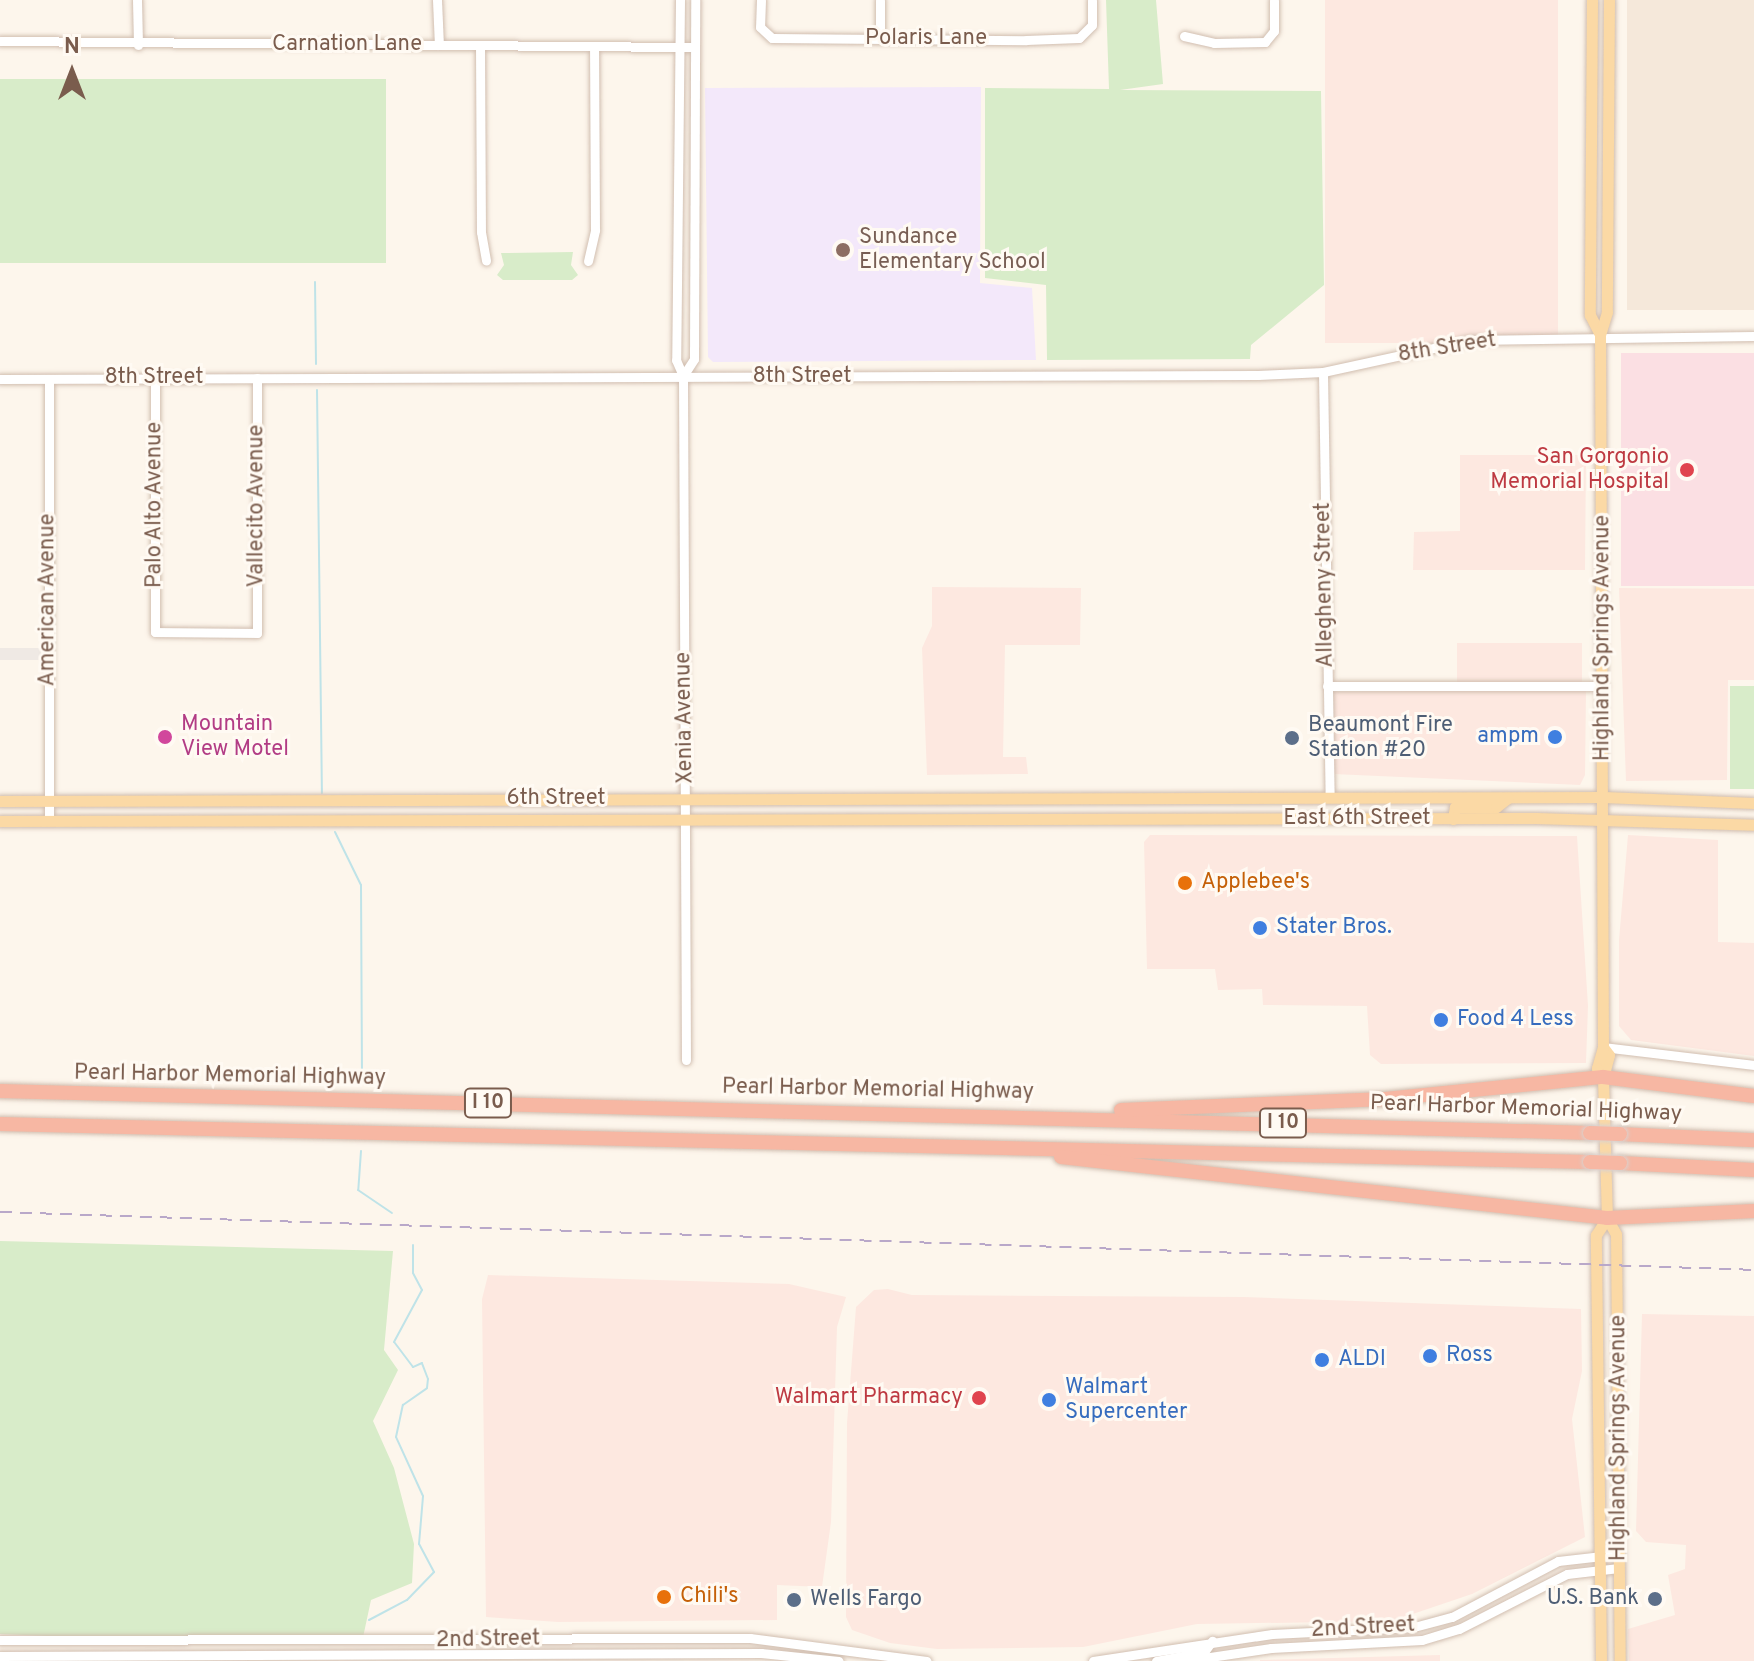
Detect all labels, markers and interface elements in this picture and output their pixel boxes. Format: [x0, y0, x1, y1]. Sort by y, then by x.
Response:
street label: Polaris Lane [865, 26, 987, 52]
north arrow [32, 32, 112, 112]
street label: Carnation Lane [272, 32, 422, 58]
text: N [64, 34, 80, 61]
place label: Sundance Elementary School [859, 224, 1046, 276]
marker: Sundance Elementary School [834, 241, 852, 259]
street label: 8th Street [1396, 327, 1498, 369]
street label: 8th Street [752, 364, 852, 390]
street label: 8th Street [104, 365, 204, 391]
street label: Palo Alto Avenue [142, 421, 168, 589]
street label: Vallecito Avenue [244, 424, 270, 588]
place label: San Gorgonio Memorial Hospital [1490, 444, 1669, 496]
marker: San Gorgonio Memorial Hospital [1676, 459, 1698, 481]
street label: Allegheny Street [1310, 502, 1340, 668]
street label: American Avenue [35, 513, 61, 687]
street label: Highland Springs Avenue [1590, 514, 1616, 762]
street label: Xenia Avenue [671, 651, 699, 785]
place label: Mountain View Motel [181, 711, 289, 762]
place label: Beaumont Fire Station #20 [1308, 712, 1453, 764]
place label: ampm [1477, 724, 1539, 750]
marker: Mountain View Motel [156, 728, 174, 746]
marker: ampm [1546, 728, 1564, 746]
marker: Beaumont Fire Station #20 [1283, 729, 1301, 747]
street label: 6th Street [506, 786, 606, 812]
street label: East 6th Street [1283, 806, 1431, 832]
place label: Applebee's [1201, 870, 1310, 896]
marker: Applebee's [1176, 874, 1194, 892]
place label: Stater Bros. [1276, 915, 1392, 941]
marker: Stater Bros. [1251, 919, 1269, 937]
place label: Food 4 Less [1457, 1007, 1574, 1033]
marker: Food 4 Less [1432, 1011, 1450, 1029]
street label: Pearl Harbor Memorial Highway [74, 1060, 386, 1092]
street label: Pearl Harbor Memorial Highway [722, 1074, 1034, 1106]
road number: I 10 [462, 1087, 514, 1119]
street label: Pearl Harbor Memorial Highway [1370, 1090, 1682, 1128]
road number: I 10 [1257, 1107, 1309, 1139]
street label: Highland Springs Avenue [1606, 1314, 1632, 1562]
place label: Ross [1446, 1343, 1493, 1369]
place label: ALDI [1338, 1347, 1386, 1373]
marker: Ross [1421, 1347, 1439, 1365]
marker: ALDI [1313, 1351, 1331, 1369]
place label: Walmart Supercenter [1065, 1374, 1188, 1426]
place label: Walmart Pharmacy [775, 1385, 963, 1411]
marker: Walmart Pharmacy [970, 1389, 988, 1407]
marker: Walmart Supercenter [1040, 1391, 1058, 1409]
place label: Chili's [680, 1584, 739, 1610]
place label: U.S. Bank [1547, 1586, 1639, 1612]
place label: Wells Fargo [810, 1587, 922, 1613]
marker: Chili's [655, 1588, 673, 1606]
marker: U.S. Bank [1646, 1590, 1664, 1608]
marker: Wells Fargo [785, 1591, 803, 1609]
street label: 2nd Street [1310, 1612, 1416, 1644]
street label: 2nd Street [436, 1626, 540, 1654]

